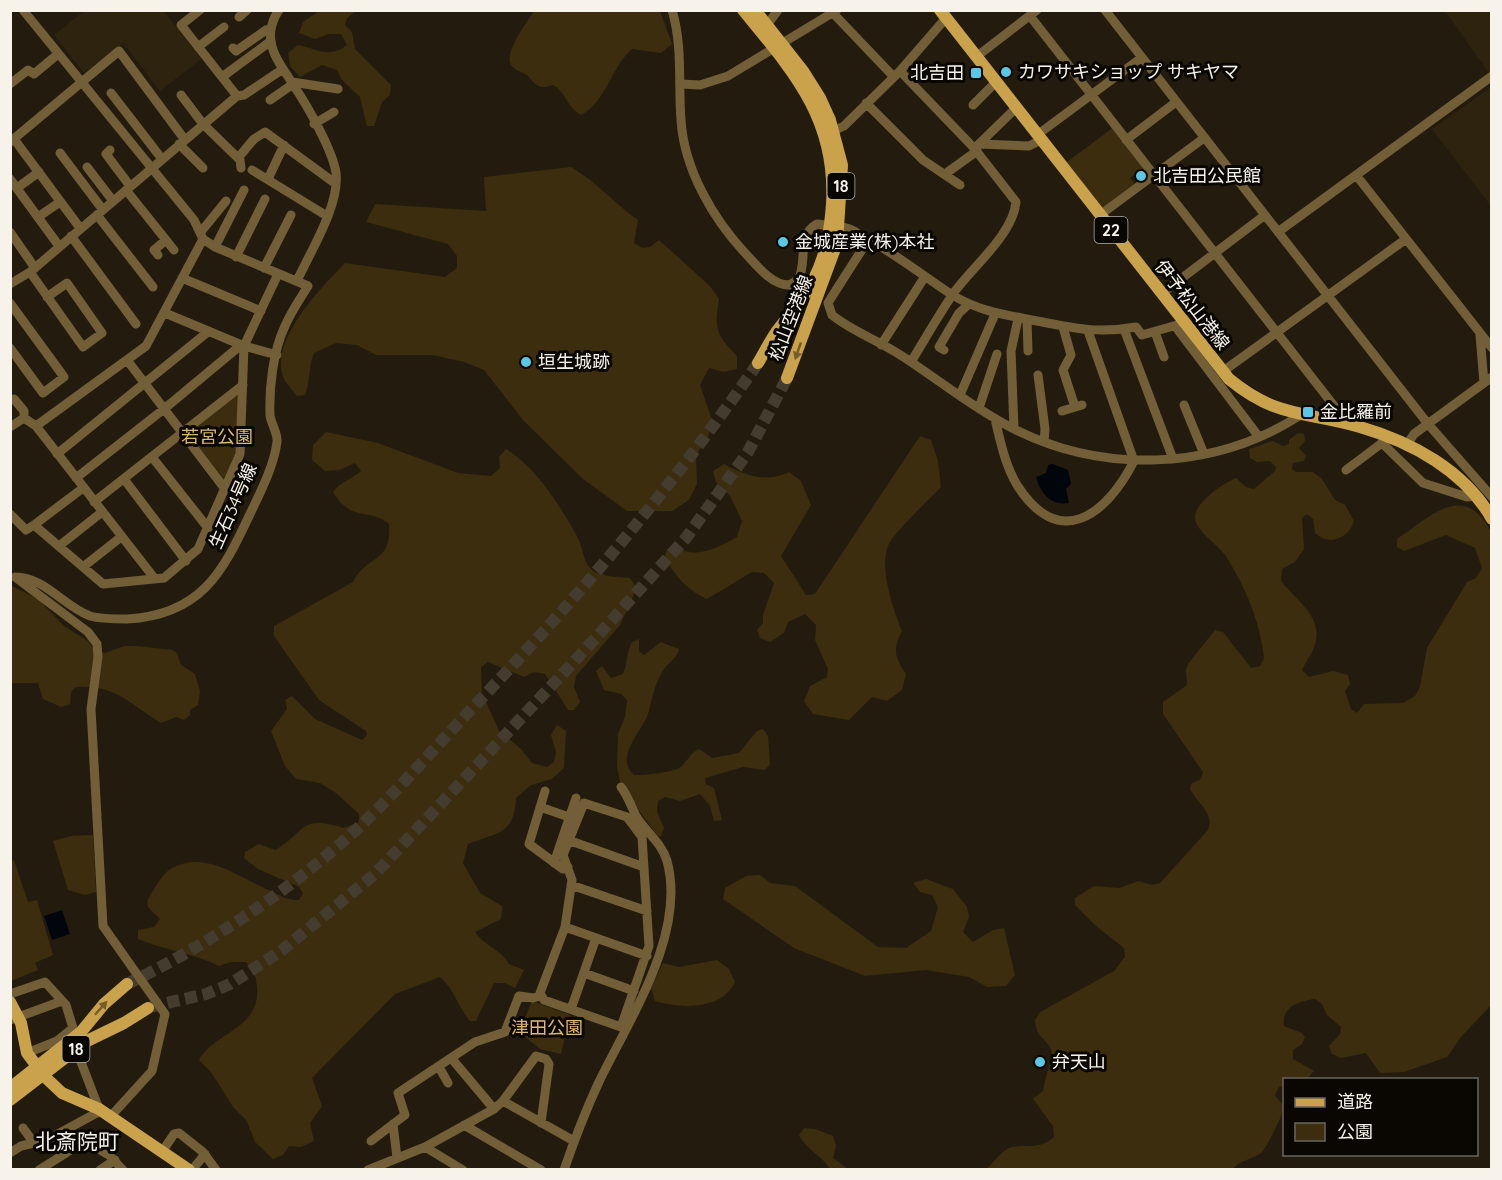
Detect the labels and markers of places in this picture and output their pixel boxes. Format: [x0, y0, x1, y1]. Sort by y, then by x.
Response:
place label: カワサキショップ サキヤマ [1018, 60, 1239, 83]
place label: 北吉田 [910, 61, 964, 84]
marker: カワサキショップ サキヤマ [999, 65, 1013, 79]
marker: 北吉田 [969, 66, 983, 80]
place label: 北吉田公民館 [1153, 164, 1261, 187]
marker: 北吉田公民館 [1134, 169, 1148, 183]
place label: 金城産業(株)本社 [795, 230, 934, 253]
marker: 金城産業(株)本社 [776, 235, 790, 249]
place label: 垣生城跡 [538, 350, 610, 373]
marker: 垣生城跡 [519, 355, 533, 369]
place label: 金比羅前 [1320, 400, 1392, 423]
marker: 金比羅前 [1301, 405, 1315, 419]
place label: 弁天山 [1052, 1050, 1106, 1073]
marker: 弁天山 [1033, 1055, 1047, 1069]

